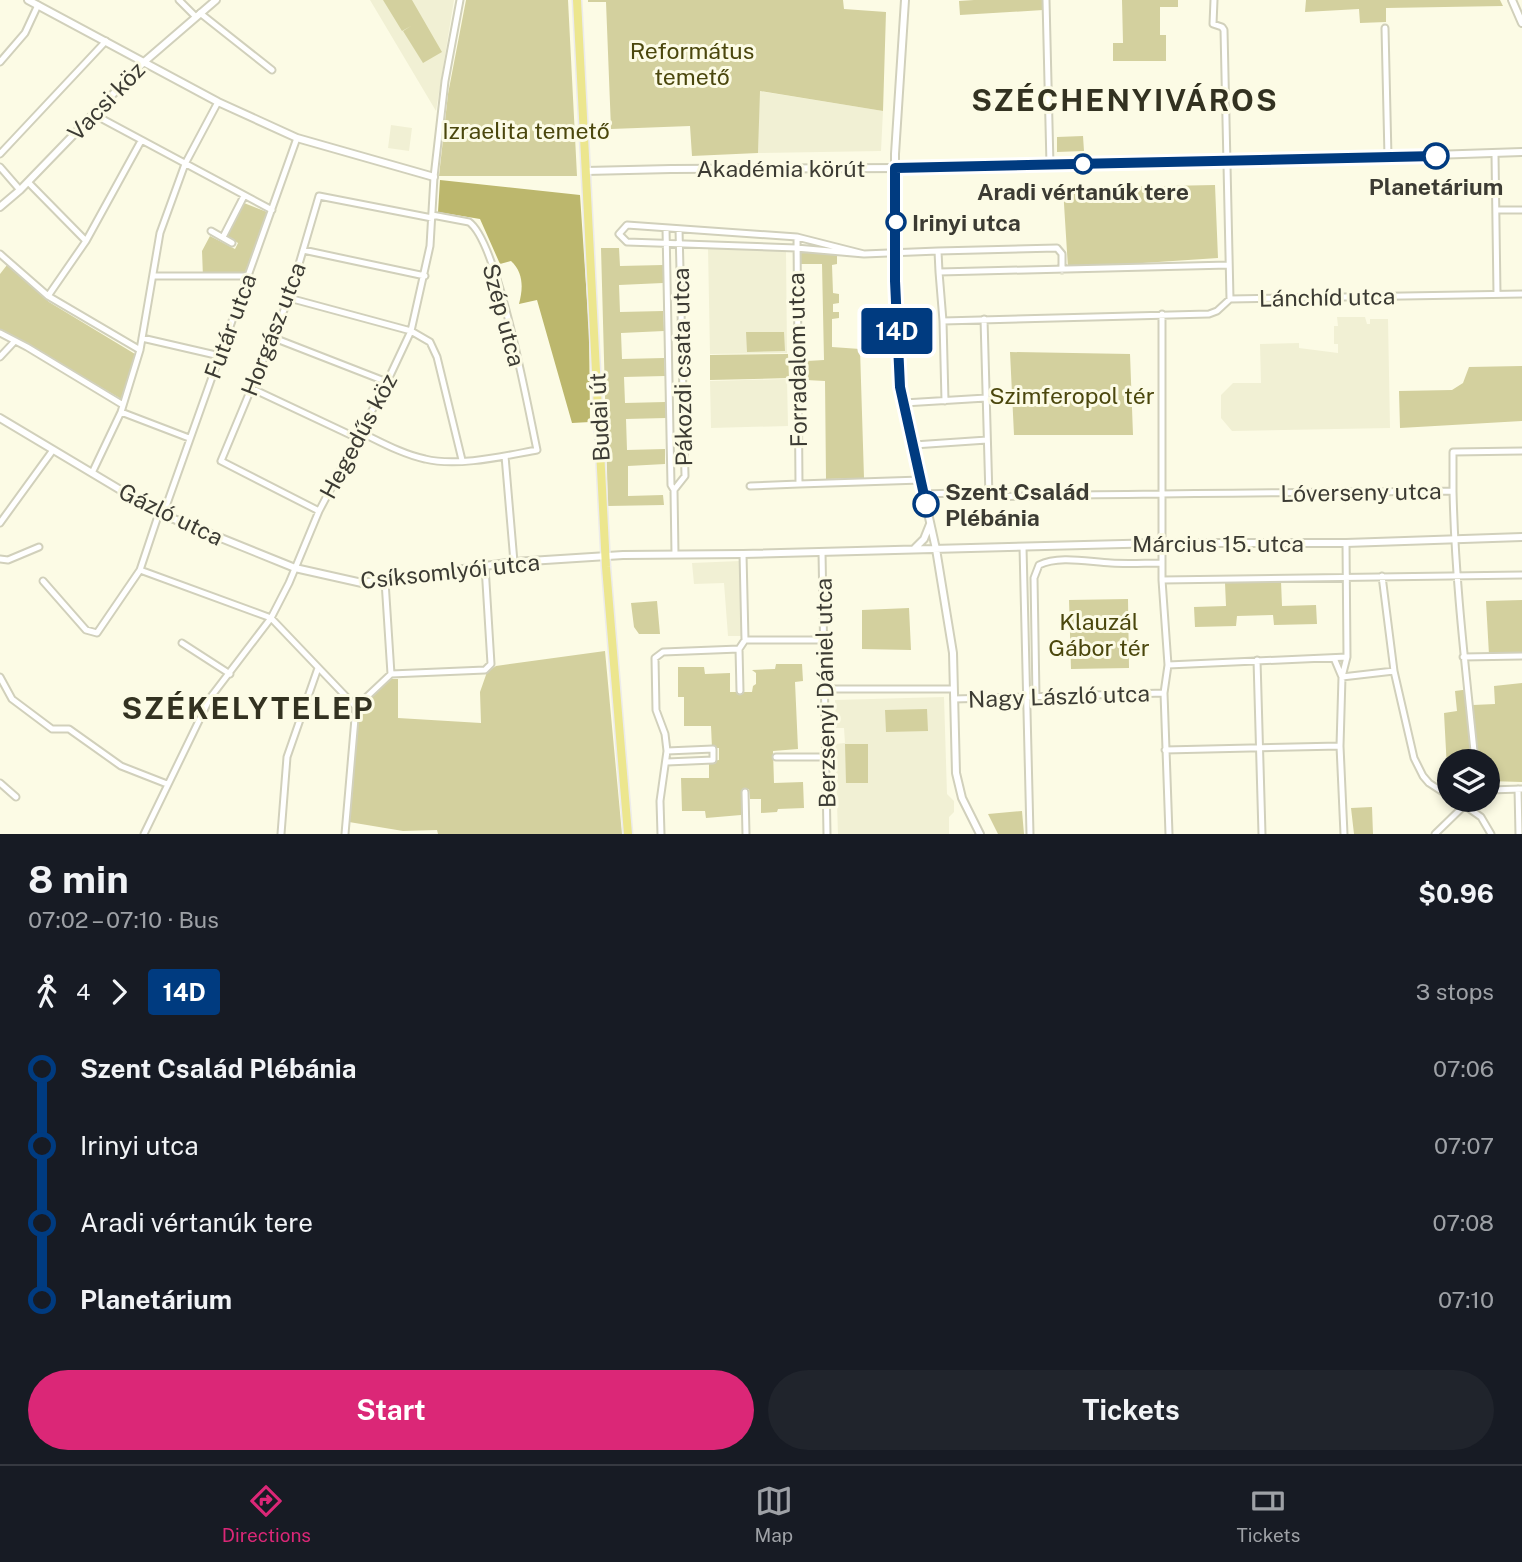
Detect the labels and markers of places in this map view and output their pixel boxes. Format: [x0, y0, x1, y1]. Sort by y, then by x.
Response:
marker: Planetárium [1423, 143, 1449, 169]
marker: Aradi vértanúk tere [1073, 154, 1093, 174]
place label: Planetárium [1369, 173, 1503, 200]
place label: Aradi vértanúk tere [977, 178, 1189, 205]
place label: Irinyi utca [912, 209, 1021, 236]
marker: Irinyi utca [886, 212, 906, 232]
place label: Szent Család Plébánia [945, 478, 1090, 531]
marker: Szent Család Plébánia [913, 491, 939, 517]

